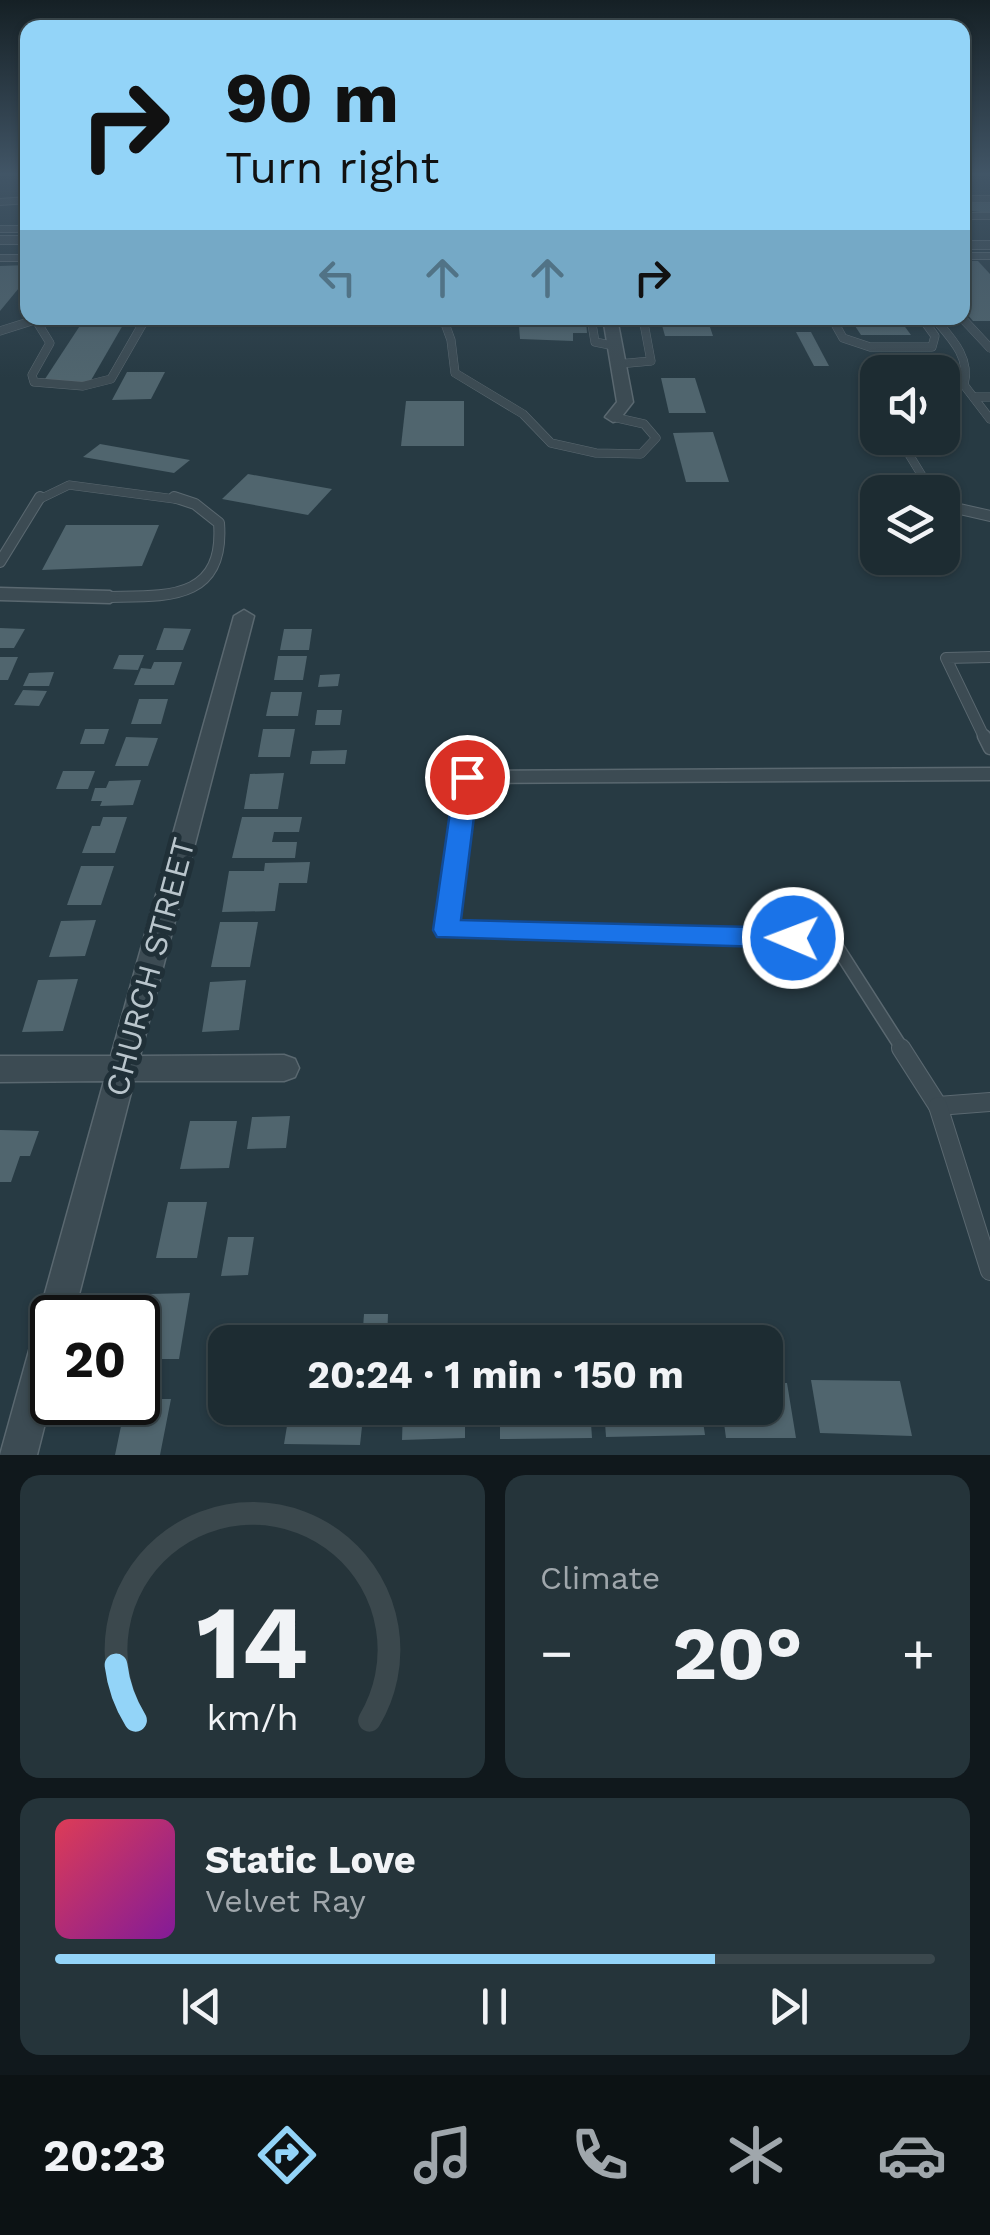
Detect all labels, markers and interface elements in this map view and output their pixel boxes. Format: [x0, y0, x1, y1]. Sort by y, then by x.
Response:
text: 90 m [225, 57, 399, 139]
icon: right [60, 60, 190, 190]
text: Turn right [225, 141, 439, 194]
icon: left [310, 250, 365, 305]
icon: ahead [415, 250, 470, 305]
icon: ahead [520, 250, 575, 305]
icon: right [625, 250, 680, 305]
map controls [860, 355, 960, 575]
button: sound [860, 355, 960, 455]
button: layers [860, 475, 960, 575]
pin [425, 735, 510, 820]
icon: arrive [440, 750, 495, 805]
street label: CHURCH STREET [97, 834, 203, 1100]
position arrow [741, 886, 845, 990]
speed limit sign: 20 [30, 1295, 160, 1425]
text: 20:24 · 1 min · 150 m [307, 1353, 684, 1397]
text: Climate [540, 1559, 660, 1597]
text: 14 [196, 1581, 309, 1703]
text: 20° [672, 1609, 803, 1697]
text: − [540, 1621, 573, 1685]
text: + [902, 1621, 935, 1685]
text: km/h [206, 1697, 299, 1739]
text: Static Love [205, 1838, 416, 1882]
text: Velvet Ray [205, 1882, 366, 1920]
icon: previous [174, 1979, 229, 2034]
icon: pause [467, 1979, 522, 2034]
icon: next [761, 1979, 816, 2034]
icon: directions [252, 2120, 322, 2190]
icon: music [408, 2120, 478, 2190]
icon: phone [565, 2120, 635, 2190]
icon: climate [721, 2120, 791, 2190]
icon: car [877, 2120, 947, 2190]
text: 20:23 [43, 2129, 166, 2182]

